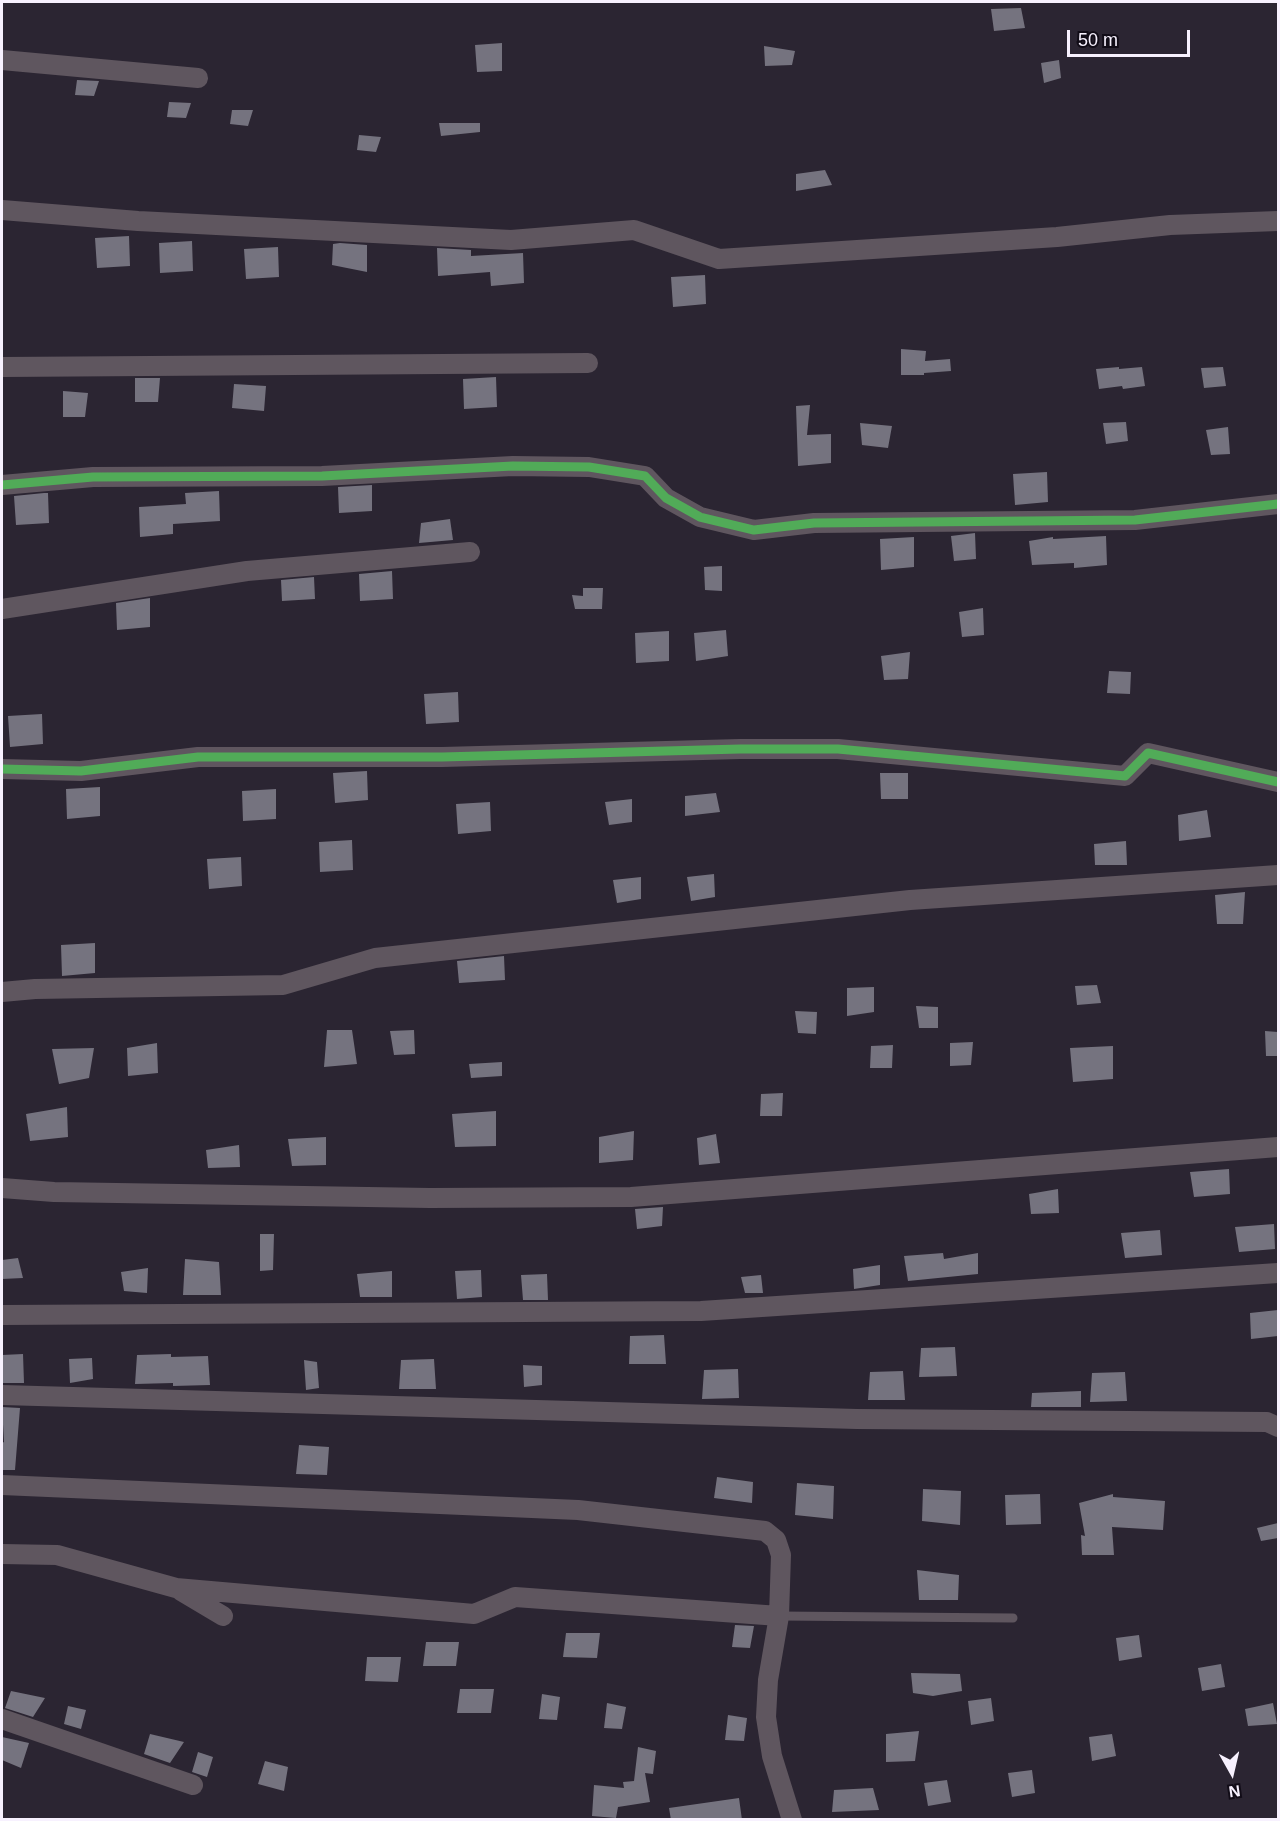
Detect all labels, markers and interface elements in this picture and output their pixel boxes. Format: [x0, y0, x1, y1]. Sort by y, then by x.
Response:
scale bar [1070, 18, 1193, 56]
text: 50 m [1078, 30, 1118, 50]
north arrow [1202, 1743, 1262, 1803]
text: N [1228, 1782, 1241, 1801]

